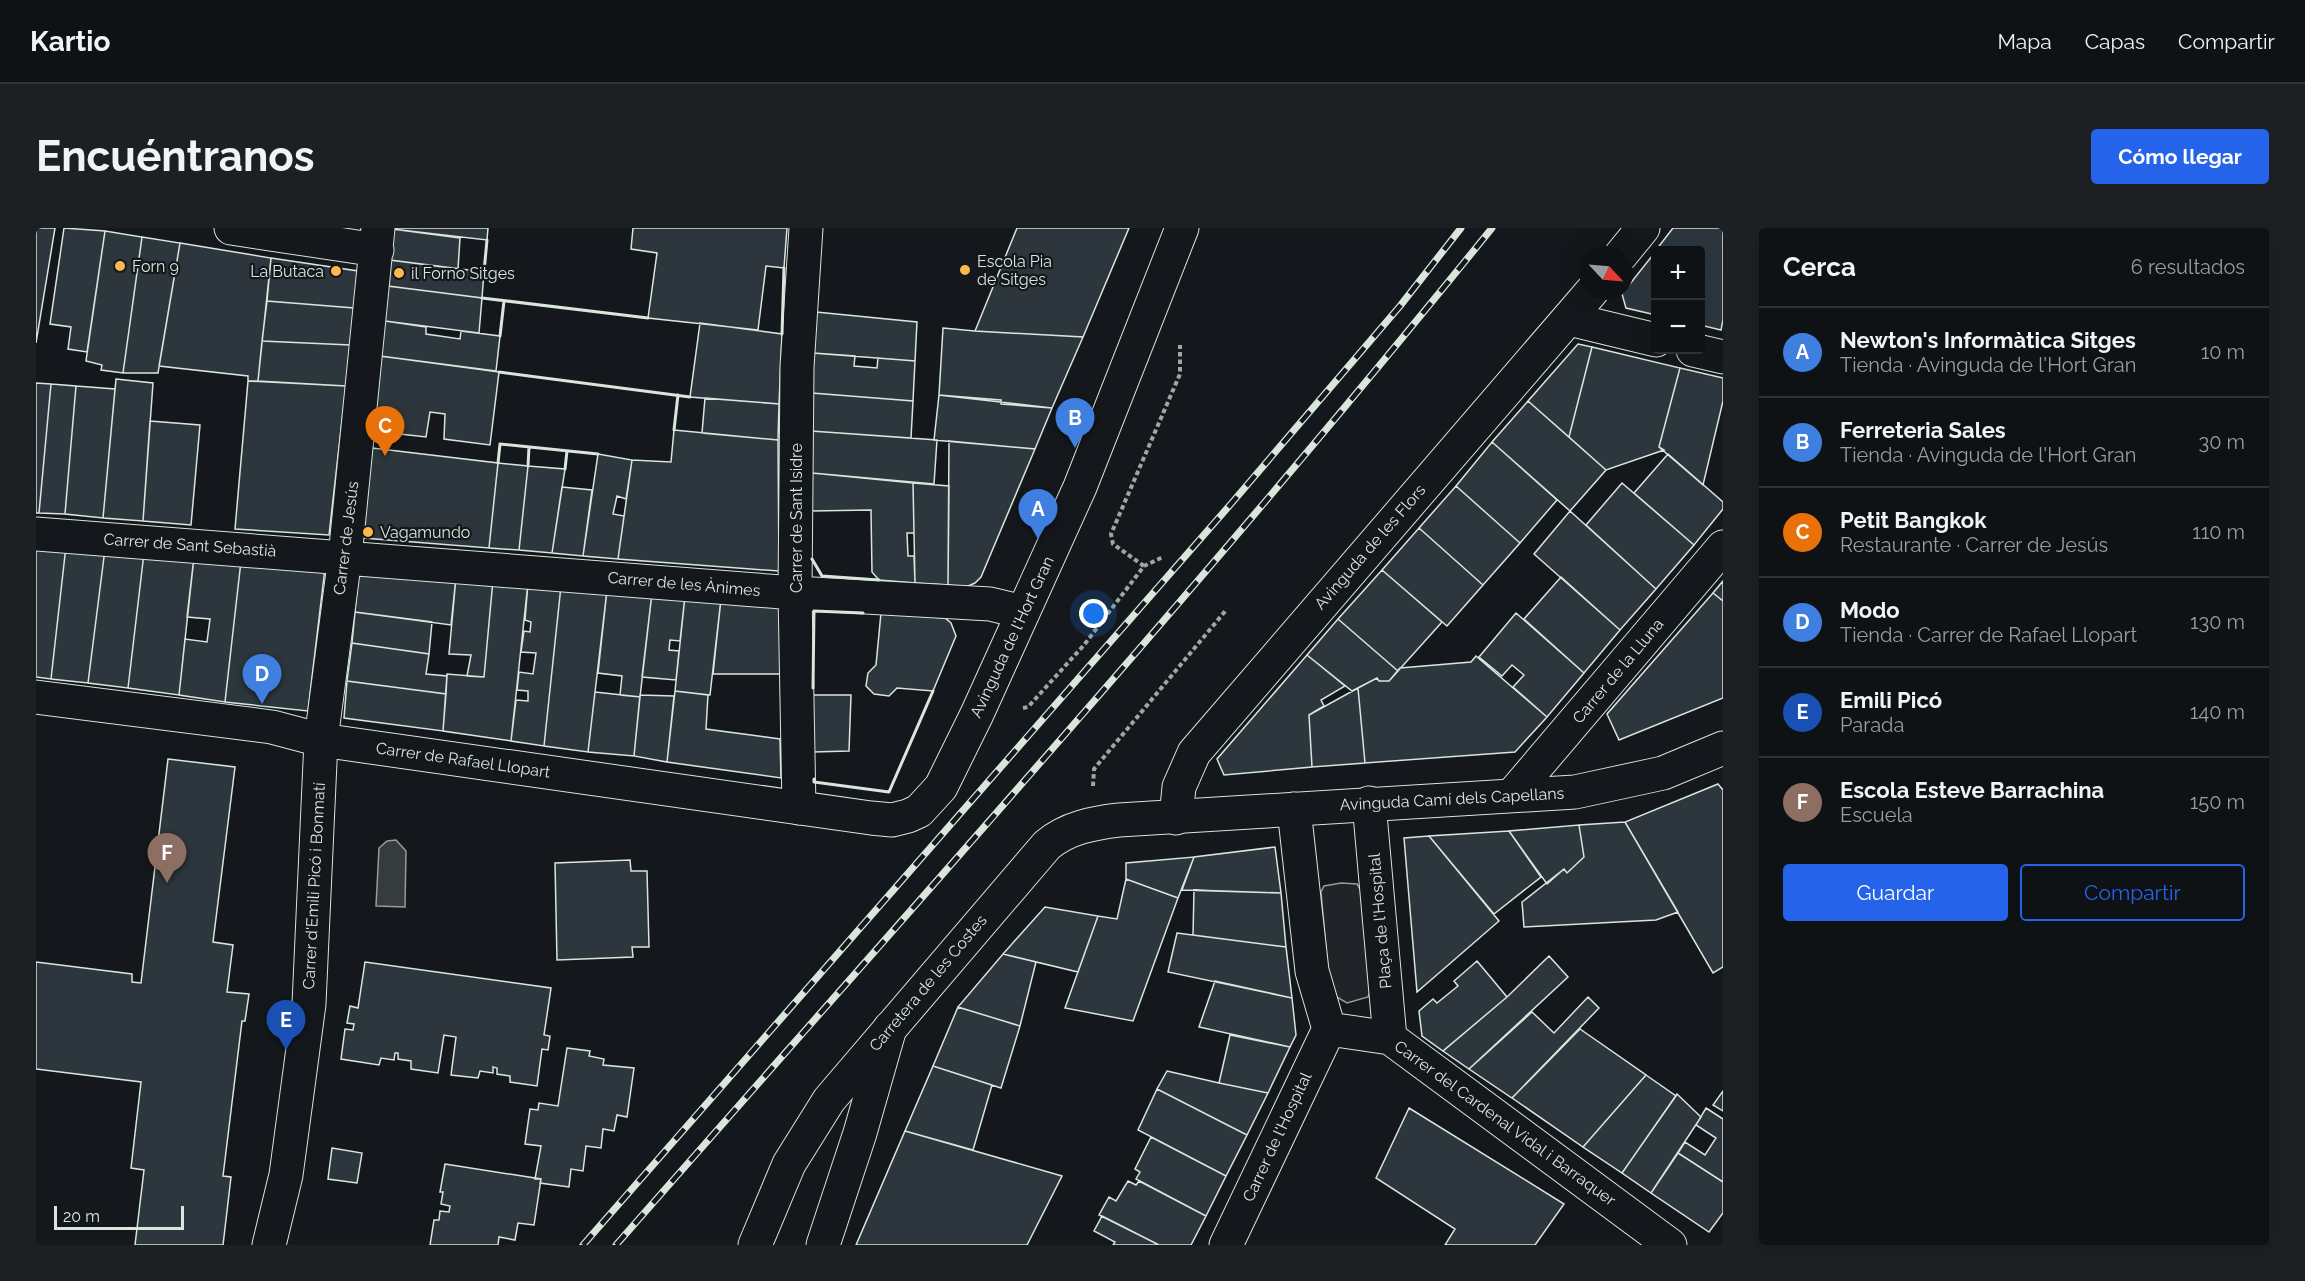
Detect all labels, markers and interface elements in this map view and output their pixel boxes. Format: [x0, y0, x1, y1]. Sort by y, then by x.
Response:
text: Kartio [30, 25, 110, 58]
text: Mapa [1997, 29, 2052, 54]
text: Capas [2085, 29, 2145, 54]
text: Compartir [2178, 29, 2275, 54]
button: Cómo llegar [2091, 129, 2269, 184]
text: Encuéntranos [36, 132, 315, 181]
north arrow [1579, 246, 1633, 300]
map controls [1651, 246, 1705, 354]
button: + [1651, 246, 1705, 300]
place label: Escola Pia de Sitges [977, 252, 1052, 289]
text: Cerca [1783, 252, 1856, 282]
text: 6 resultados [2131, 255, 2245, 279]
place label: Forn 9 [132, 257, 179, 276]
marker: Forn 9 [113, 259, 127, 273]
place label: La Butaca [250, 262, 324, 281]
marker: Escola Pia de Sitges [958, 263, 972, 277]
marker: La Butaca [329, 264, 343, 278]
place label: il Forno Sitges [411, 264, 515, 283]
marker: il Forno Sitges [392, 266, 406, 280]
button: − [1651, 300, 1705, 354]
text: Newton's Informàtica Sitges [1840, 327, 2136, 353]
text: A [1796, 340, 1809, 364]
text: 10 m [2201, 340, 2245, 364]
text: Tienda · Avinguda de l'Hort Gran [1840, 353, 2136, 377]
pin: B [1056, 398, 1094, 448]
pin: C [366, 406, 404, 456]
text: Ferreteria Sales [1840, 417, 2006, 443]
text: B [1796, 430, 1809, 454]
text: 30 m [2199, 430, 2245, 454]
street label: Carrer de Sant Isidre [787, 443, 806, 593]
text: Tienda · Avinguda de l'Hort Gran [1840, 443, 2136, 467]
street label: Carrer de Jesús [330, 480, 362, 596]
street label: Avinguda de les Flors [1311, 480, 1430, 613]
pin: A [1018, 490, 1058, 539]
text: Petit Bangkok [1840, 507, 1986, 533]
text: C [1796, 520, 1809, 544]
text: 110 m [2192, 520, 2245, 544]
place label: Vagamundo [380, 523, 470, 542]
marker: Vagamundo [361, 525, 375, 539]
street label: Carrer de Sant Sebastià [103, 529, 277, 561]
text: Restaurante · Carrer de Jesús [1840, 533, 2108, 557]
street label: Avinguda de l'Hort Gran [966, 553, 1058, 721]
street label: Carrer de les Ànimes [607, 567, 762, 600]
text: Modo [1840, 597, 1900, 623]
your location [1079, 599, 1108, 628]
text: D [1795, 610, 1810, 634]
text: 130 m [2190, 610, 2245, 634]
street label: Carrer de la Lluna [1569, 615, 1667, 727]
text: Tienda · Carrer de Rafael Llopart [1840, 623, 2137, 647]
pin: D [242, 654, 282, 704]
text: Emili Picó [1840, 687, 1942, 713]
text: E [1796, 700, 1809, 724]
text: 140 m [2190, 700, 2245, 724]
text: Parada [1840, 713, 1904, 737]
street label: Carrer de Rafael Llopart [375, 738, 552, 782]
text: Escola Esteve Barrachina [1840, 777, 2104, 803]
street label: Carrer d'Emili Picó i Bonmatí [299, 781, 329, 990]
street label: Avinguda Camí dels Capellans [1339, 784, 1565, 814]
text: F [1797, 790, 1808, 814]
text: 150 m [2190, 790, 2245, 814]
text: Escuela [1840, 803, 1913, 827]
pin: F [148, 834, 186, 883]
street label: Plaça de l'Hospital [1365, 852, 1395, 990]
button: Guardar [1783, 864, 2008, 921]
button: Compartir [2020, 864, 2245, 921]
street label: Carretera de les Costes [865, 911, 991, 1055]
pin: E [266, 1000, 306, 1050]
street label: Carrer del Cardenal Vidal i Barraquer [1391, 1036, 1620, 1210]
street label: Carrer de l'Hospital [1239, 1069, 1316, 1205]
scale bar [54, 1203, 184, 1230]
text: 20 m [63, 1207, 100, 1226]

